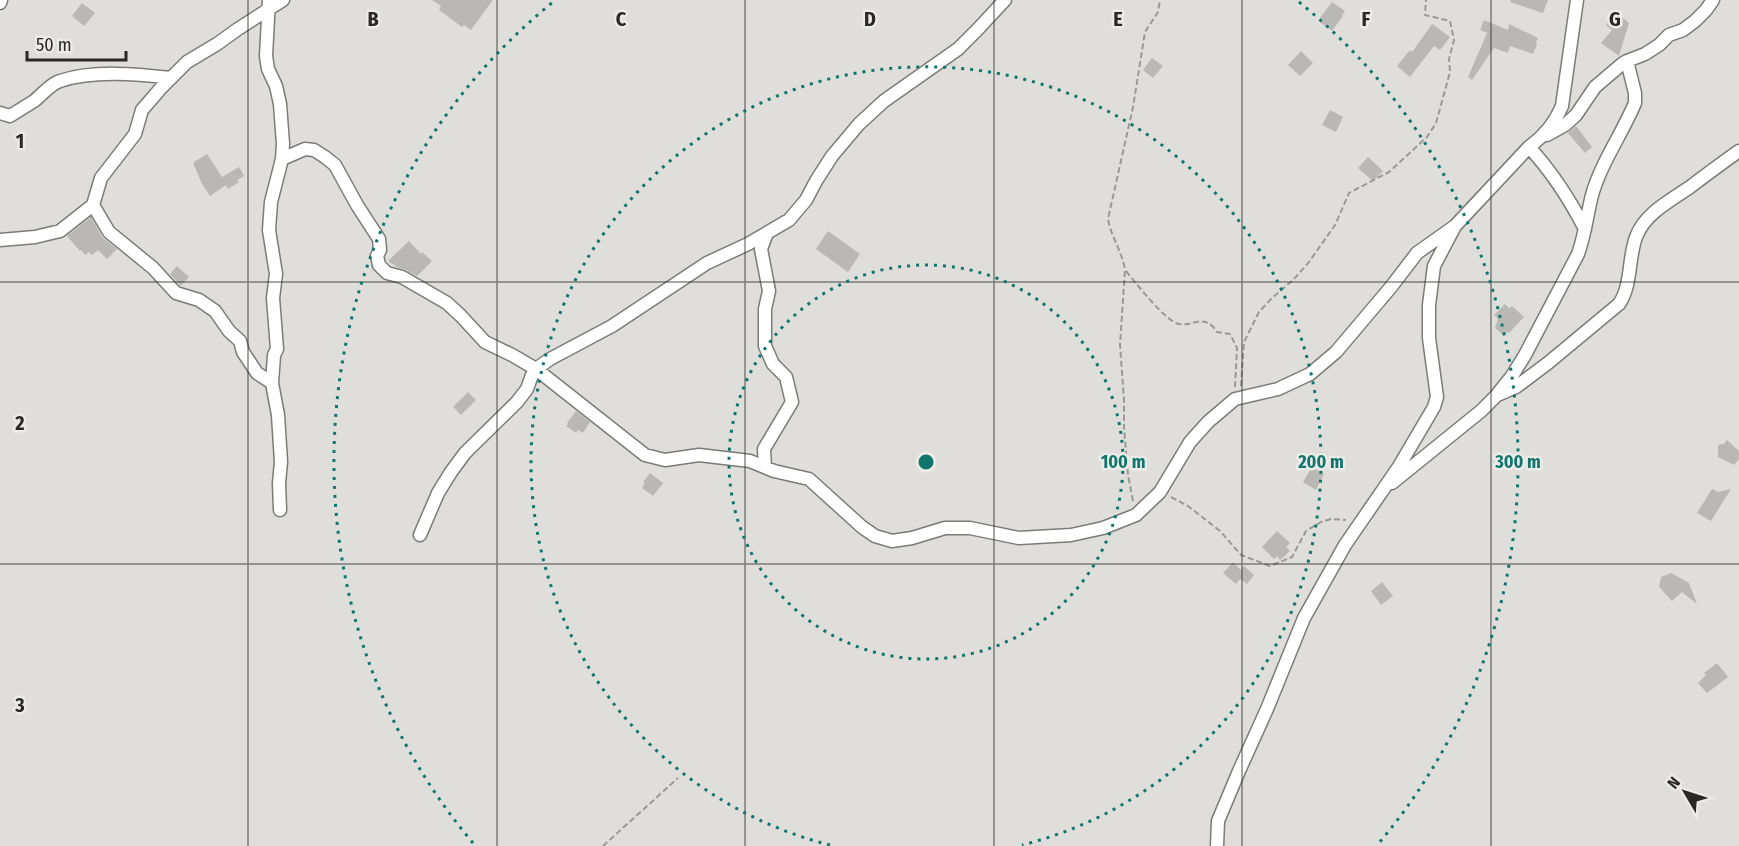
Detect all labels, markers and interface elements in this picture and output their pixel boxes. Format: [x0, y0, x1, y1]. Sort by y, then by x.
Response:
text: B [367, 7, 379, 31]
text: C [616, 7, 627, 31]
text: D [864, 7, 876, 31]
text: E [1113, 7, 1123, 31]
text: F [1362, 7, 1371, 31]
text: G [1609, 7, 1621, 31]
scale bar [27, 24, 126, 62]
text: 50 m [36, 34, 72, 56]
text: 1 [16, 129, 24, 153]
text: 2 [14, 411, 25, 435]
text: 100 m [1101, 451, 1145, 473]
text: 200 m [1297, 451, 1344, 473]
text: 300 m [1494, 451, 1541, 473]
centre of rings [916, 452, 936, 472]
text: 3 [14, 693, 25, 717]
north arrow [1655, 762, 1715, 822]
text: N [1663, 773, 1684, 793]

